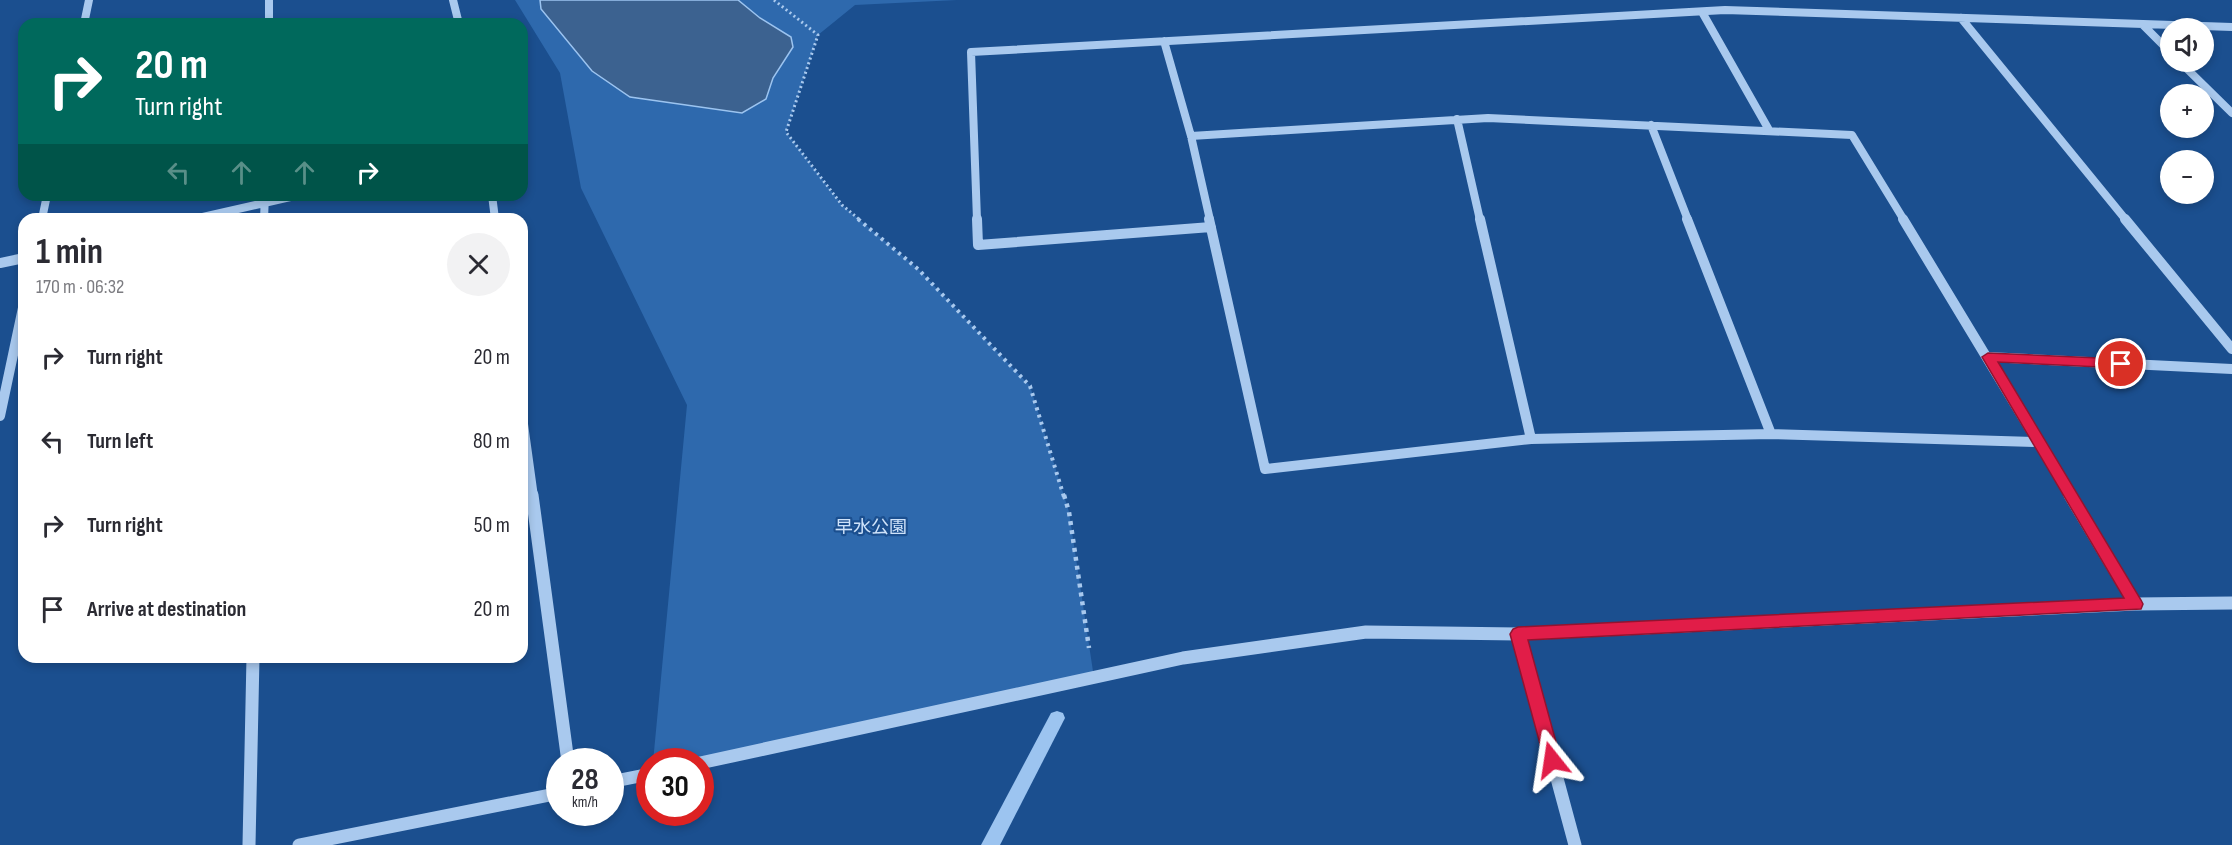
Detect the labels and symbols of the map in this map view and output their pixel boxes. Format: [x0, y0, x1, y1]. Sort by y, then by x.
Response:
pin [2095, 338, 2146, 389]
park label: 早水公園 [835, 517, 907, 538]
position arrow [1520, 728, 1584, 792]
speed limit sign: 30 [636, 748, 714, 826]

